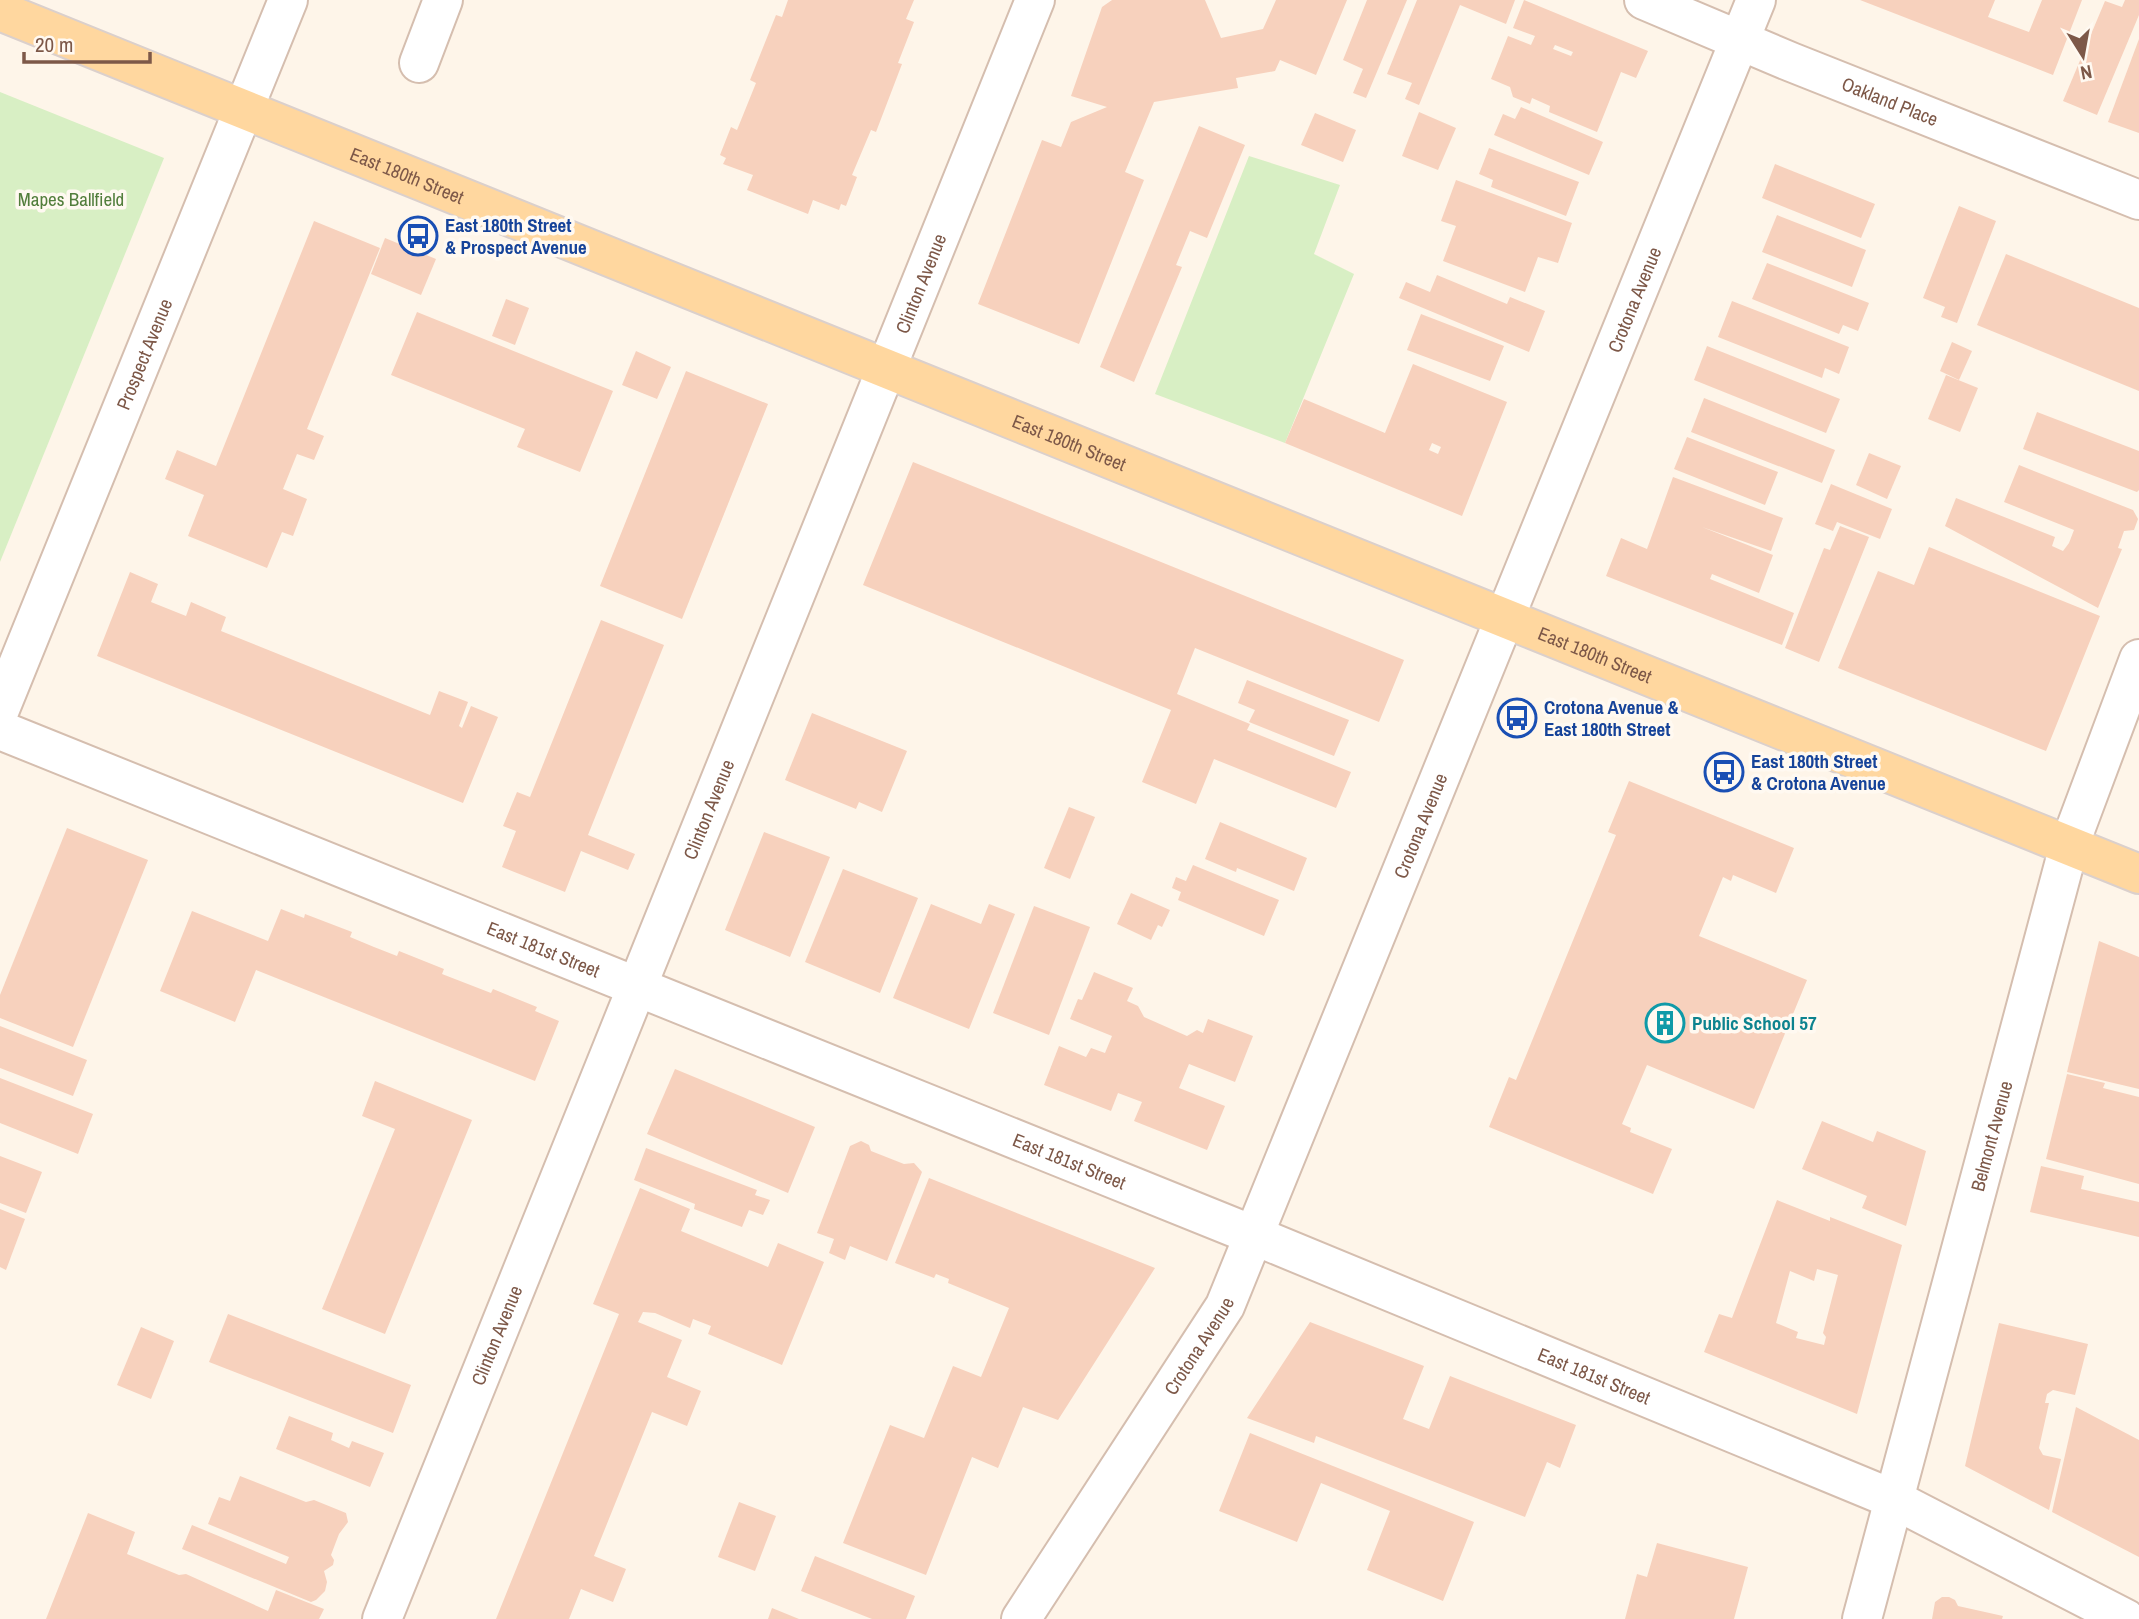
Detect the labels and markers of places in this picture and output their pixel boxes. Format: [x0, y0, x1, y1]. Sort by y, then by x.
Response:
place label: East 180th Street & Prospect Avenue [445, 212, 587, 260]
bus stop icon: East 180th Street & Prospect Avenue [397, 215, 439, 257]
place label: Crotona Avenue & East 180th Street [1544, 694, 1679, 742]
bus stop icon: Crotona Avenue & East 180th Street [1496, 697, 1538, 739]
place label: East 180th Street & Crotona Avenue [1751, 748, 1886, 796]
bus stop icon: East 180th Street & Crotona Avenue [1703, 751, 1745, 793]
building icon: Public School 57 [1644, 1002, 1686, 1044]
place label: Public School 57 [1692, 1010, 1817, 1036]

